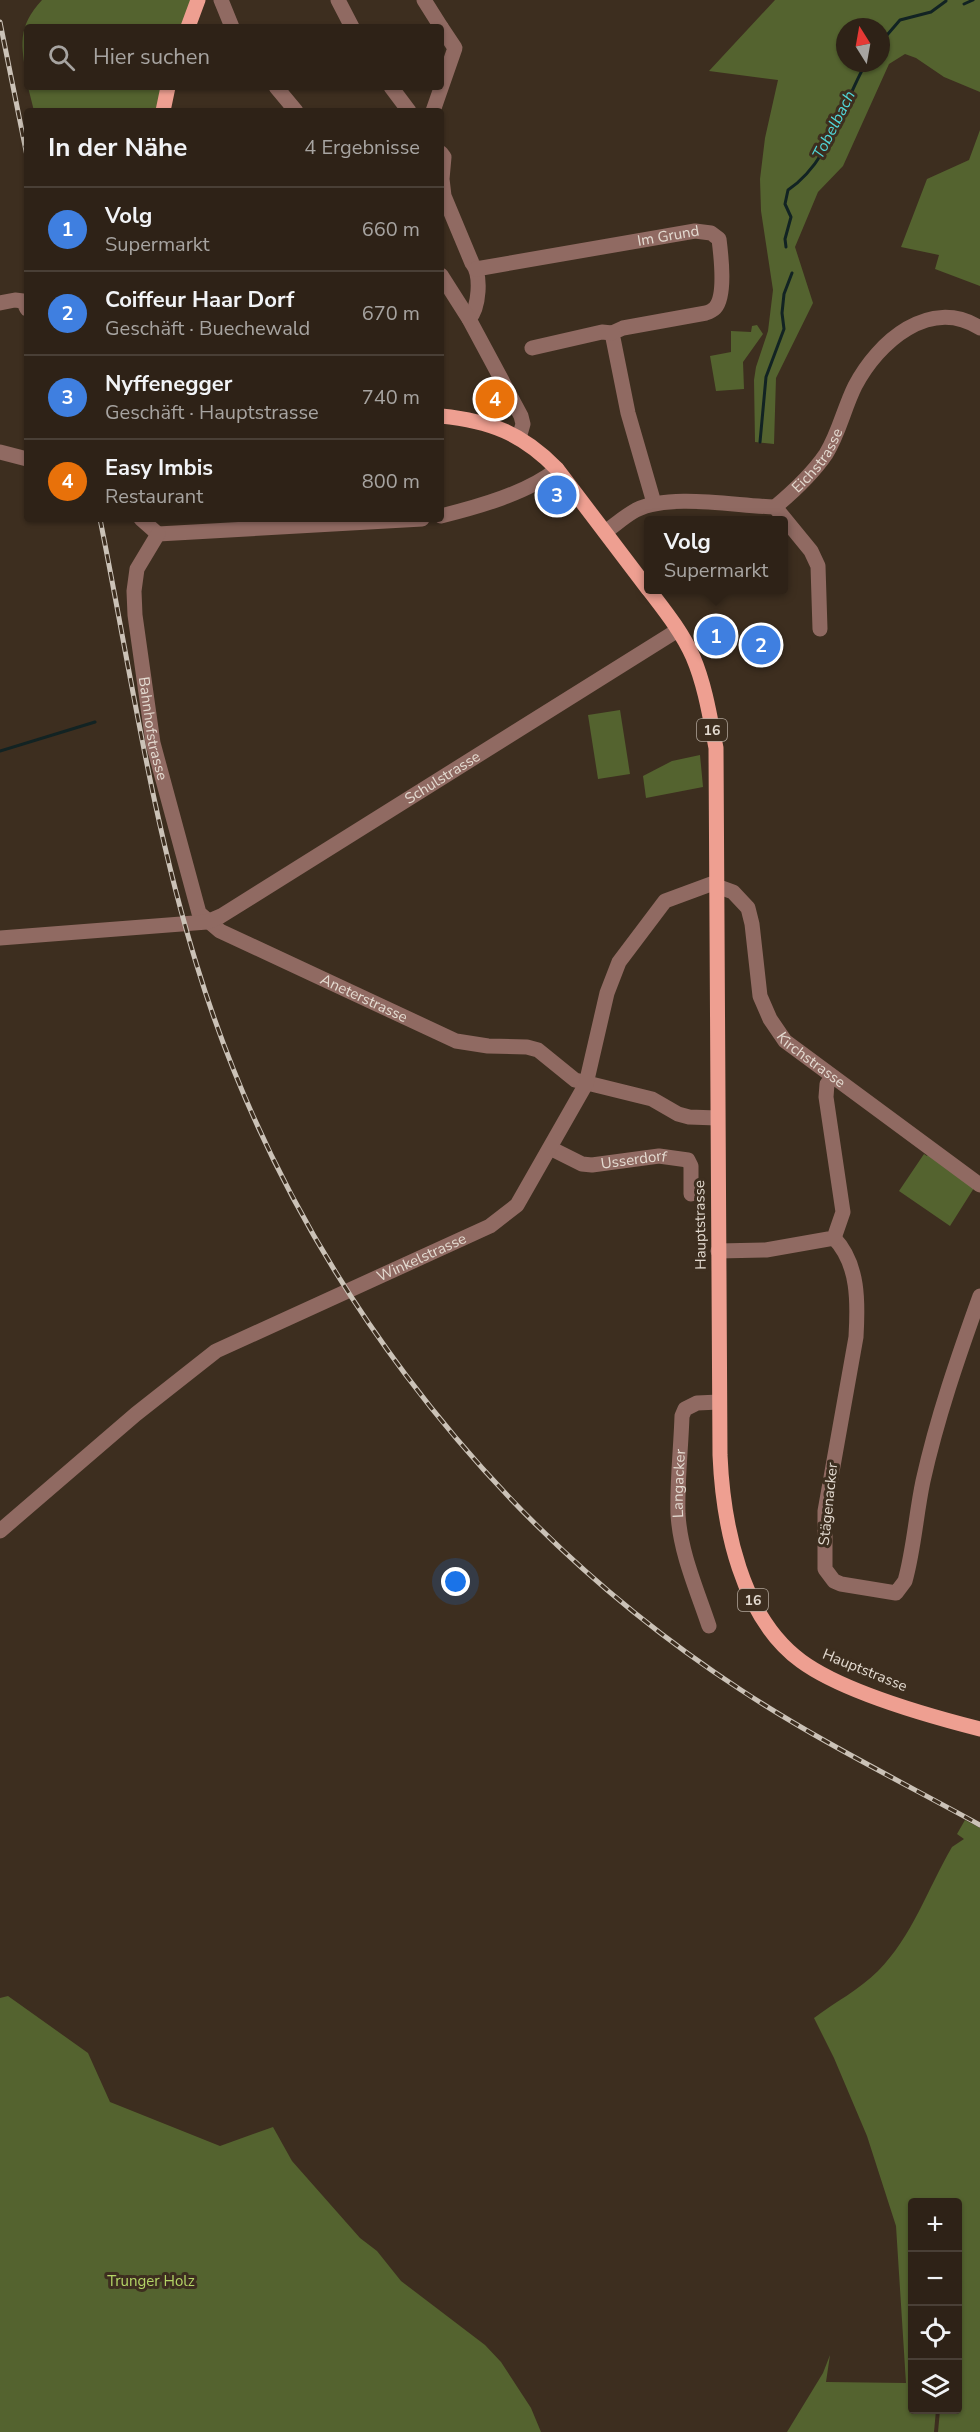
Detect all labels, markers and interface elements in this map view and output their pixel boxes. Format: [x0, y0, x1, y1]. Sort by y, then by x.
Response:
north arrow [836, 18, 890, 72]
search box [24, 24, 444, 90]
icon: search [45, 41, 78, 74]
text: Hier suchen [93, 42, 210, 72]
water label: Tobelbach [807, 87, 861, 163]
text: In der Nähe [48, 130, 187, 165]
text: 4 Ergebnisse [304, 134, 420, 161]
text: Volg [105, 201, 152, 231]
text: 1 [62, 216, 74, 243]
text: 660 m [362, 216, 420, 243]
street label: Im Grund [636, 220, 701, 251]
text: Supermarkt [105, 231, 210, 258]
text: Coiffeur Haar Dorf [105, 285, 294, 315]
text: 2 [62, 300, 74, 327]
text: 670 m [362, 300, 420, 327]
text: Geschäft · Buechewald [105, 315, 310, 342]
text: Nyffenegger [105, 369, 232, 399]
pin: 4 [476, 376, 514, 422]
text: 3 [62, 384, 74, 411]
text: 740 m [362, 384, 420, 411]
text: Geschäft · Hauptstrasse [105, 399, 319, 426]
street label: Eichstrasse [787, 425, 847, 497]
text: Easy Imbis [105, 453, 213, 483]
text: 4 [62, 468, 74, 495]
text: 800 m [362, 468, 420, 495]
pin: 3 [538, 472, 576, 518]
text: Restaurant [105, 483, 203, 510]
popup [644, 516, 788, 594]
text: Volg [664, 527, 711, 557]
text: Supermarkt [664, 557, 768, 584]
pin: 1 [696, 614, 736, 658]
pin: 2 [742, 622, 780, 668]
street label: Bahnhofstrasse [134, 675, 173, 782]
road number: 16 [697, 719, 727, 741]
street label: Schulstrasse [401, 746, 484, 809]
street label: Aneterstrasse [317, 969, 411, 1027]
street label: Kirchstrasse [772, 1028, 850, 1092]
street label: Usserdorf [600, 1146, 669, 1174]
street label: Hauptstrasse [689, 1180, 711, 1270]
street label: Winkelstrasse [373, 1228, 469, 1286]
street label: Langacker [668, 1448, 690, 1519]
street label: Stägenacker [814, 1461, 842, 1546]
your location [441, 1567, 470, 1596]
road number: 16 [738, 1589, 768, 1611]
street label: Hauptstrasse [820, 1644, 910, 1696]
map controls [908, 2198, 962, 2414]
button: + [908, 2198, 962, 2252]
button: − [908, 2252, 962, 2306]
park label: Trunger Holz [107, 2271, 195, 2291]
button: locate [908, 2306, 962, 2360]
button: layers [908, 2360, 962, 2414]

